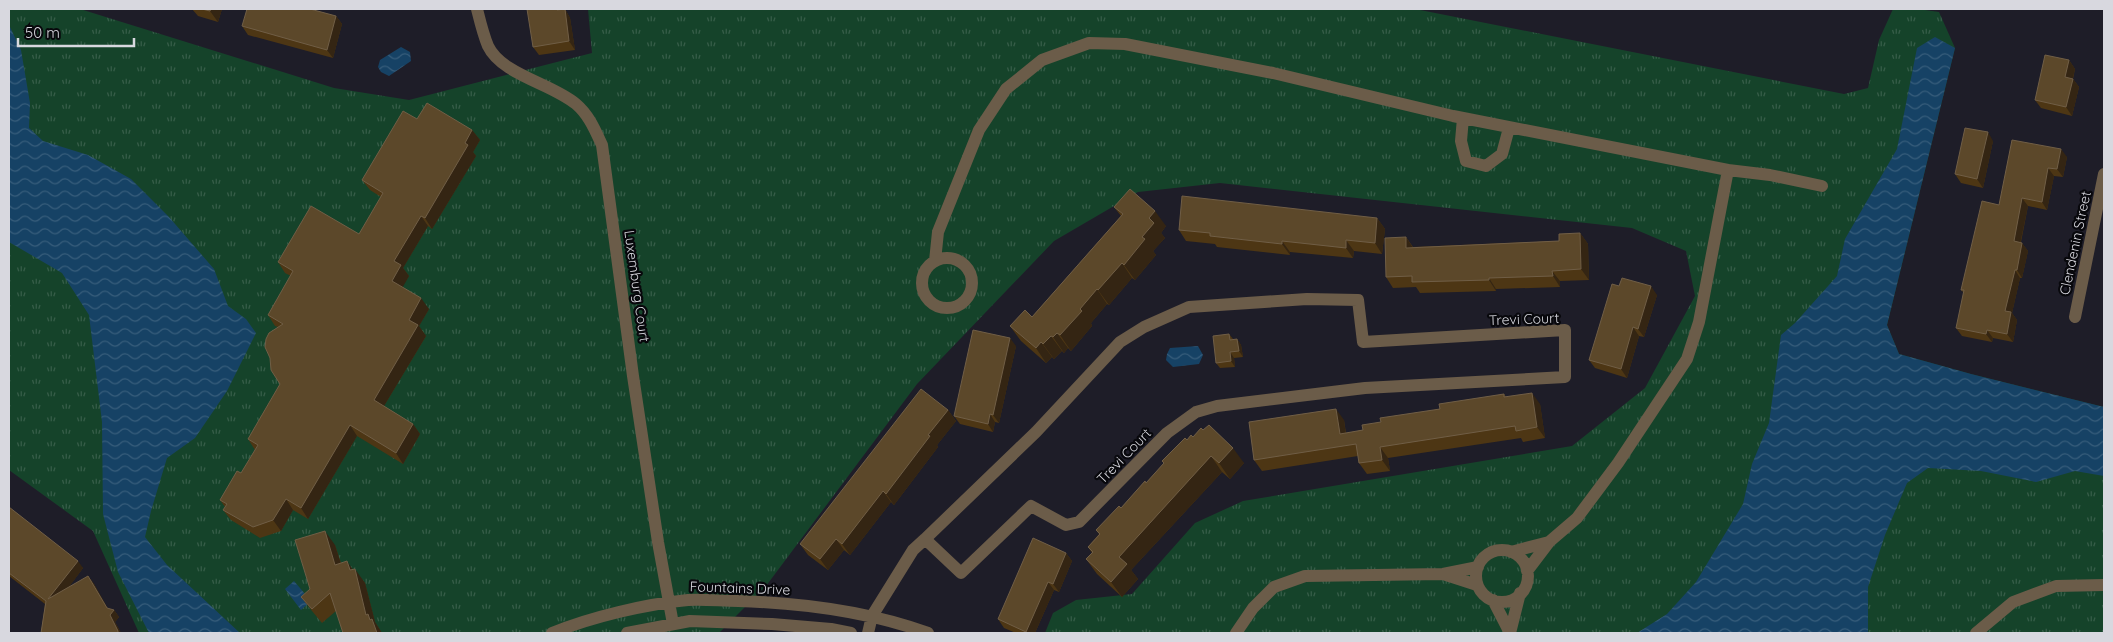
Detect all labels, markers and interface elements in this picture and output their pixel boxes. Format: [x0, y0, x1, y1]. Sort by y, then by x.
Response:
scale bar [18, 15, 134, 47]
text: 50 m [25, 23, 60, 42]
street label: Clendenin Street [2055, 189, 2095, 297]
street label: Luxemburg Court [620, 229, 654, 343]
street label: Trevi Court [1488, 309, 1560, 329]
street label: Trevi Court [1093, 424, 1155, 488]
street label: Fountains Drive [689, 577, 791, 599]

